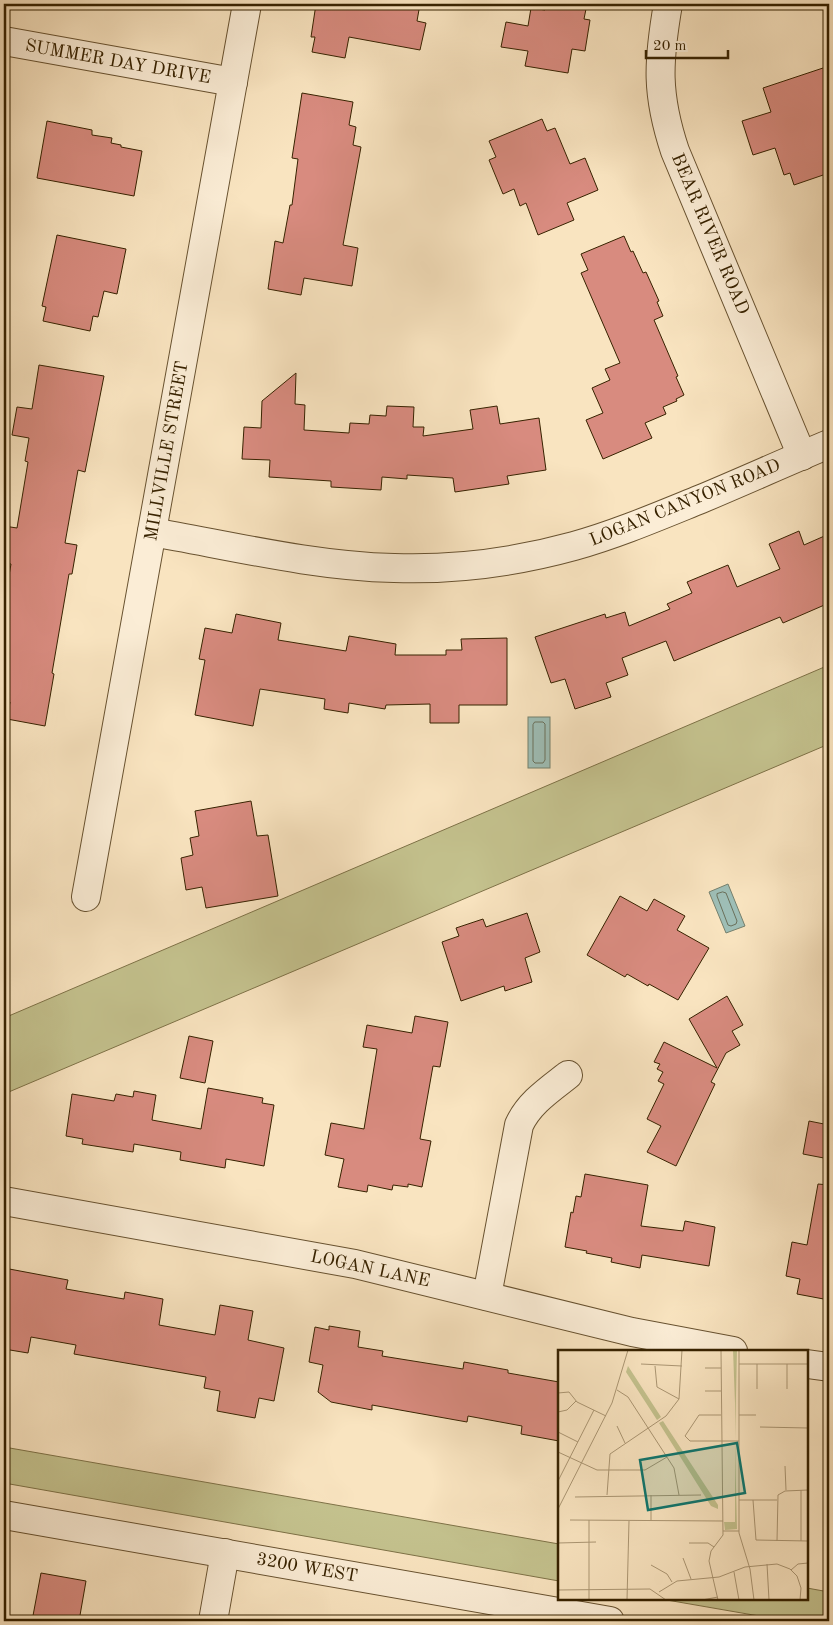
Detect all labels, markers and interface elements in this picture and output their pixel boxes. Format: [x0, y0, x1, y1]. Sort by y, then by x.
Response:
scale bar [646, 28, 728, 60]
street label: SUMMER DAY DRIVE [24, 37, 212, 87]
text: 20 m [653, 39, 687, 54]
street label: BEAR RIVER ROAD [668, 151, 752, 317]
street label: MILLVILLE STREET [142, 360, 192, 542]
street label: LOGAN CANYON ROAD [587, 456, 783, 550]
street label: LOGAN LANE [309, 1248, 431, 1290]
inset map [558, 1350, 808, 1600]
street label: 3200 WEST [255, 1550, 359, 1586]

